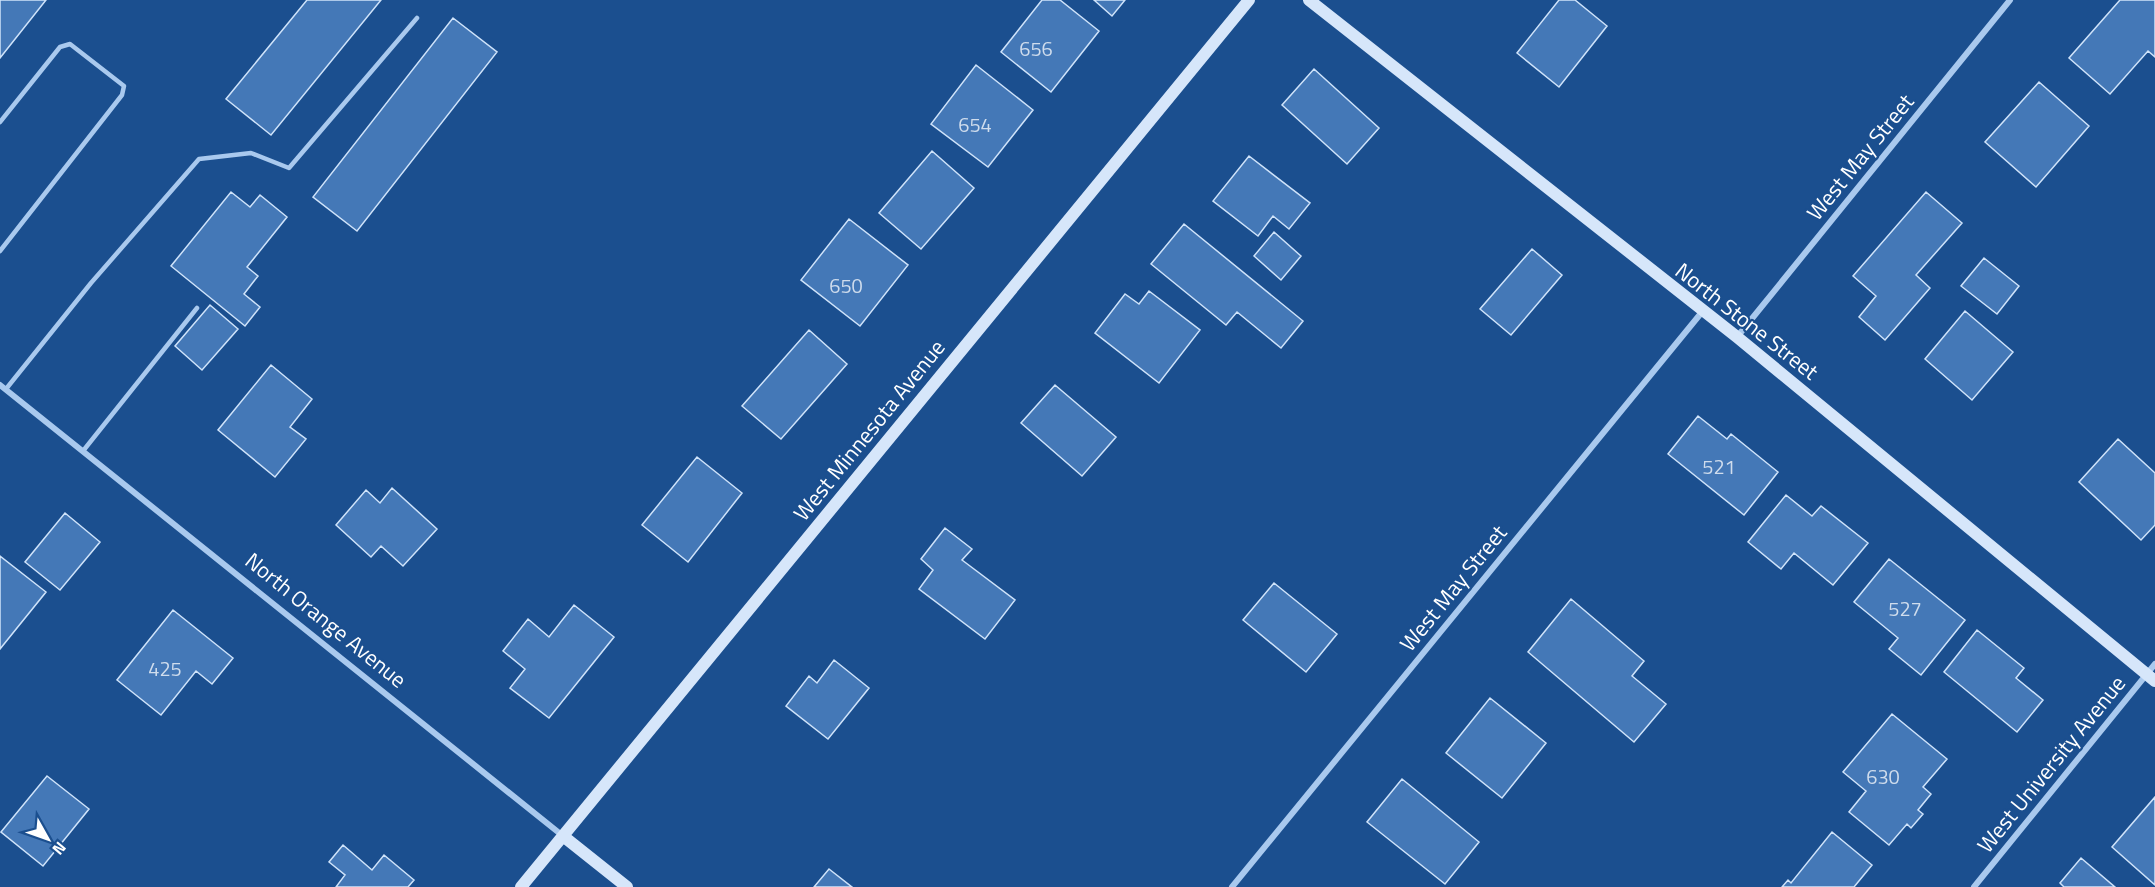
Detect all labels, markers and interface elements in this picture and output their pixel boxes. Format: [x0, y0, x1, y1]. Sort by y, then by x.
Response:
house number: 656 [1019, 33, 1053, 64]
street label: West May Street [1798, 86, 1922, 228]
house number: 654 [958, 109, 992, 140]
street label: North Stone Street [1668, 254, 1826, 388]
house number: 650 [829, 270, 863, 301]
street label: West Minnesota Avenue [785, 332, 953, 528]
house number: 521 [1702, 451, 1736, 482]
street label: West May Street [1391, 517, 1515, 659]
street label: North Orange Avenue [238, 544, 414, 696]
house number: 527 [1888, 593, 1922, 624]
house number: 425 [148, 653, 182, 684]
street label: West University Avenue [1969, 668, 2133, 860]
house number: 630 [1866, 761, 1900, 792]
north arrow [18, 809, 78, 869]
text: N [47, 837, 72, 861]

